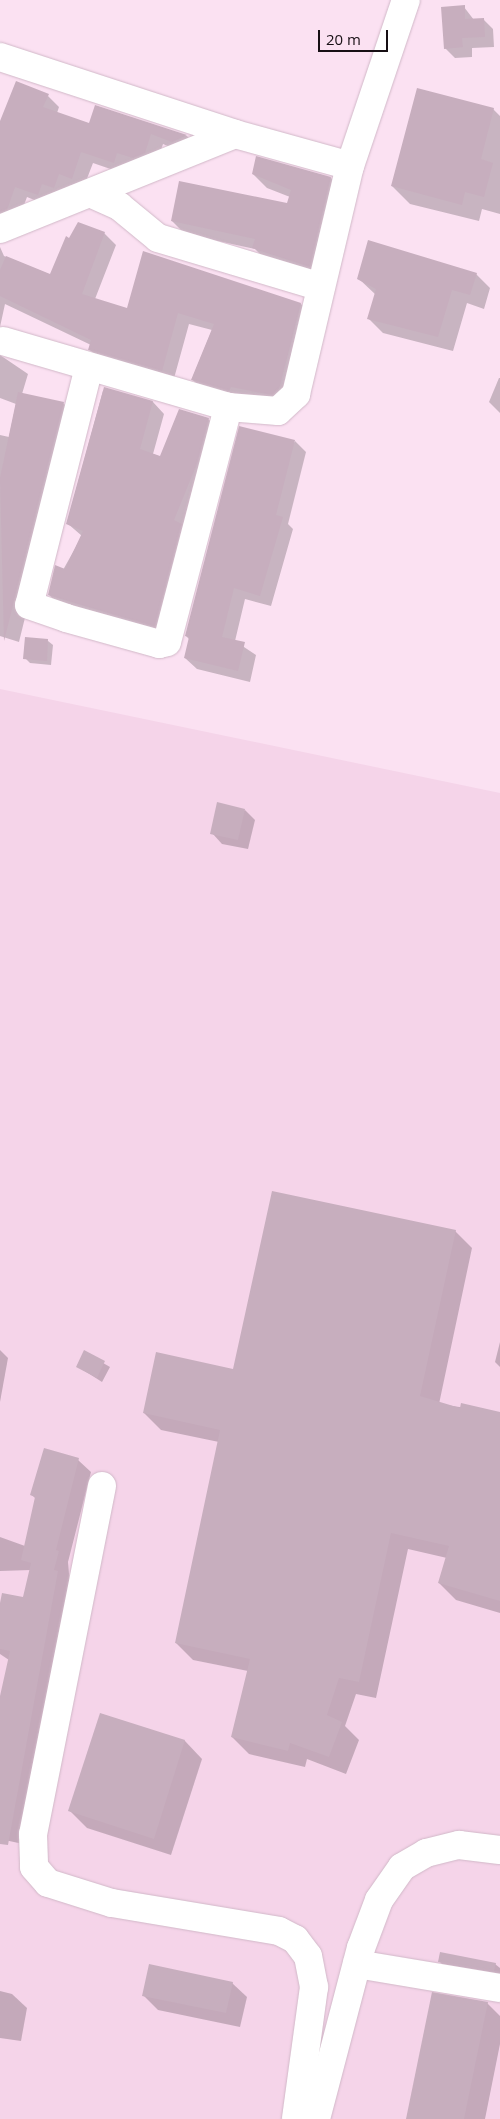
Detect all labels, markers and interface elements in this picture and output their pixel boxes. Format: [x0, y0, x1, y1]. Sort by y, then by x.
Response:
scale bar [320, 20, 390, 52]
text: 20 m [326, 29, 361, 49]

